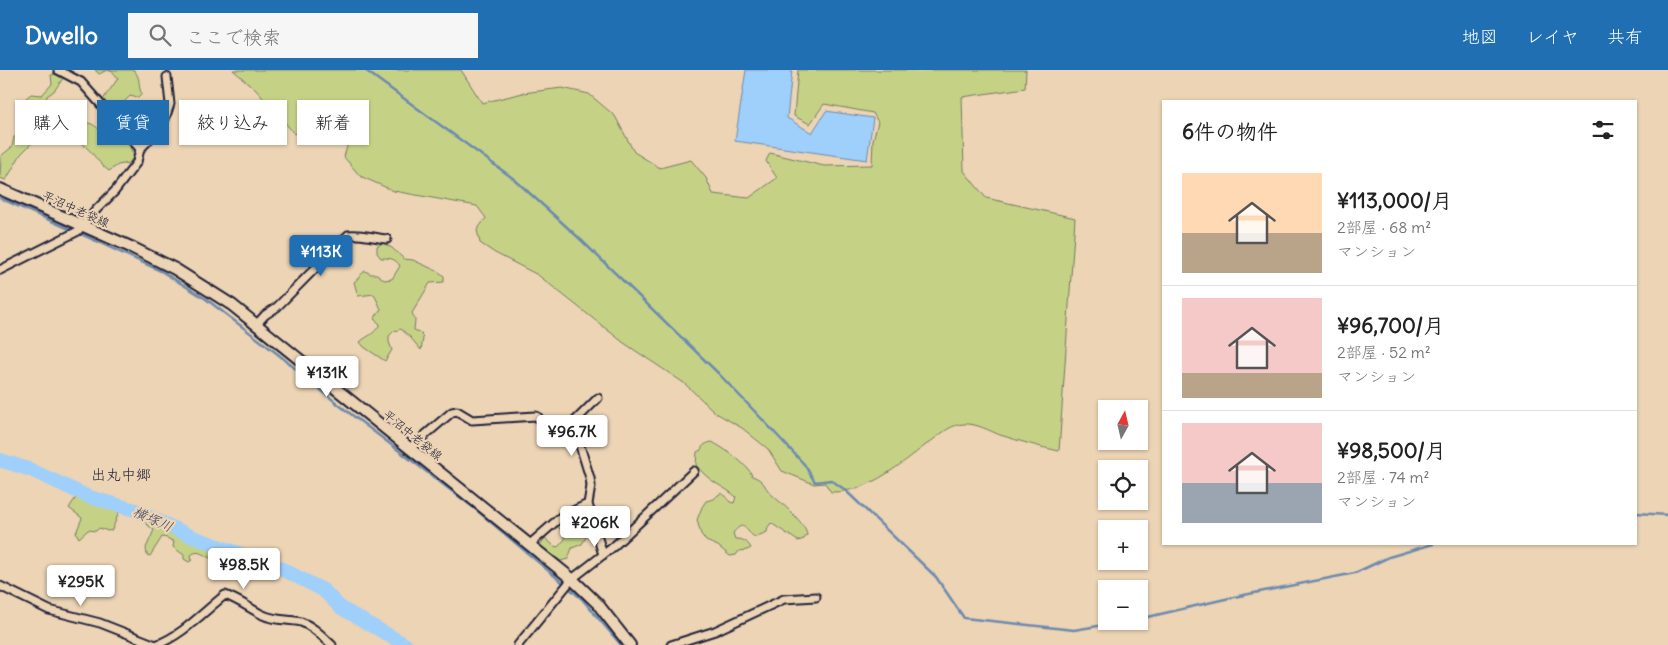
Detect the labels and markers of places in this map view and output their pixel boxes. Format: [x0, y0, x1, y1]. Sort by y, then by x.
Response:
pin: ¥113K [286, 234, 356, 277]
pin: ¥131K [292, 356, 362, 398]
pin: ¥96.7K [531, 414, 613, 457]
pin: ¥206K [560, 506, 630, 548]
pin: ¥98.5K [203, 548, 285, 590]
pin: ¥295K [46, 564, 116, 607]

